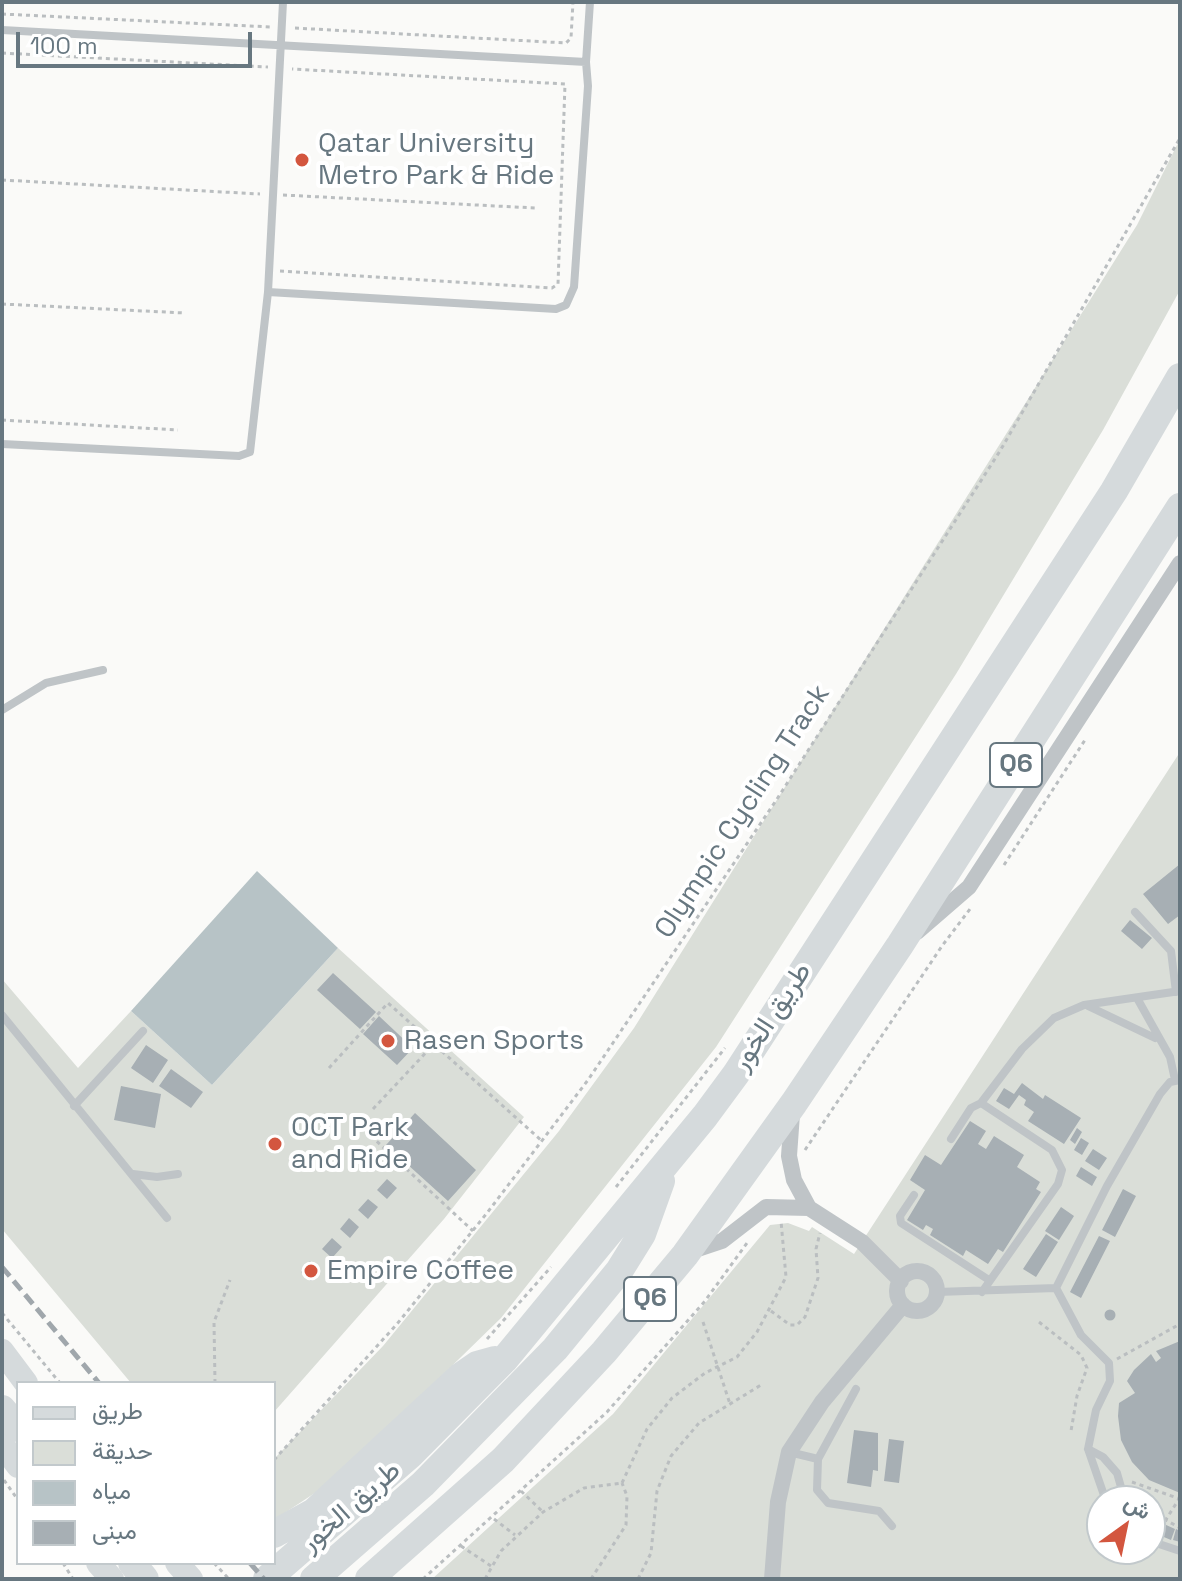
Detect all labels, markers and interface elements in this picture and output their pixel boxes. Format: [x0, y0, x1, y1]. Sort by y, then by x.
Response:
scale bar [20, 16, 256, 66]
text: 100 m [30, 30, 98, 61]
place label: Qatar University Metro Park & Ride [318, 127, 554, 193]
marker: Qatar University Metro Park & Ride [293, 151, 311, 169]
street label: Olympic Cycling Track [648, 679, 838, 945]
road number: Q6 [990, 743, 1042, 787]
street label: طريق الخور [725, 957, 819, 1077]
place label: Rasen Sports [404, 1024, 584, 1058]
marker: Rasen Sports [379, 1032, 397, 1050]
place label: OCT Park and Ride [291, 1111, 409, 1177]
marker: OCT Park and Ride [266, 1135, 284, 1153]
place label: Empire Coffee [327, 1254, 514, 1288]
marker: Empire Coffee [302, 1262, 320, 1280]
road number: Q6 [624, 1277, 676, 1321]
legend [16, 1381, 276, 1565]
text: طريق [92, 1395, 143, 1426]
text: حديقة [92, 1435, 153, 1466]
street label: طريق الخور [294, 1454, 408, 1560]
text: مياه [92, 1475, 131, 1506]
north arrow [1086, 1485, 1166, 1565]
text: ش [1119, 1488, 1157, 1525]
text: مبنى [92, 1515, 137, 1546]

